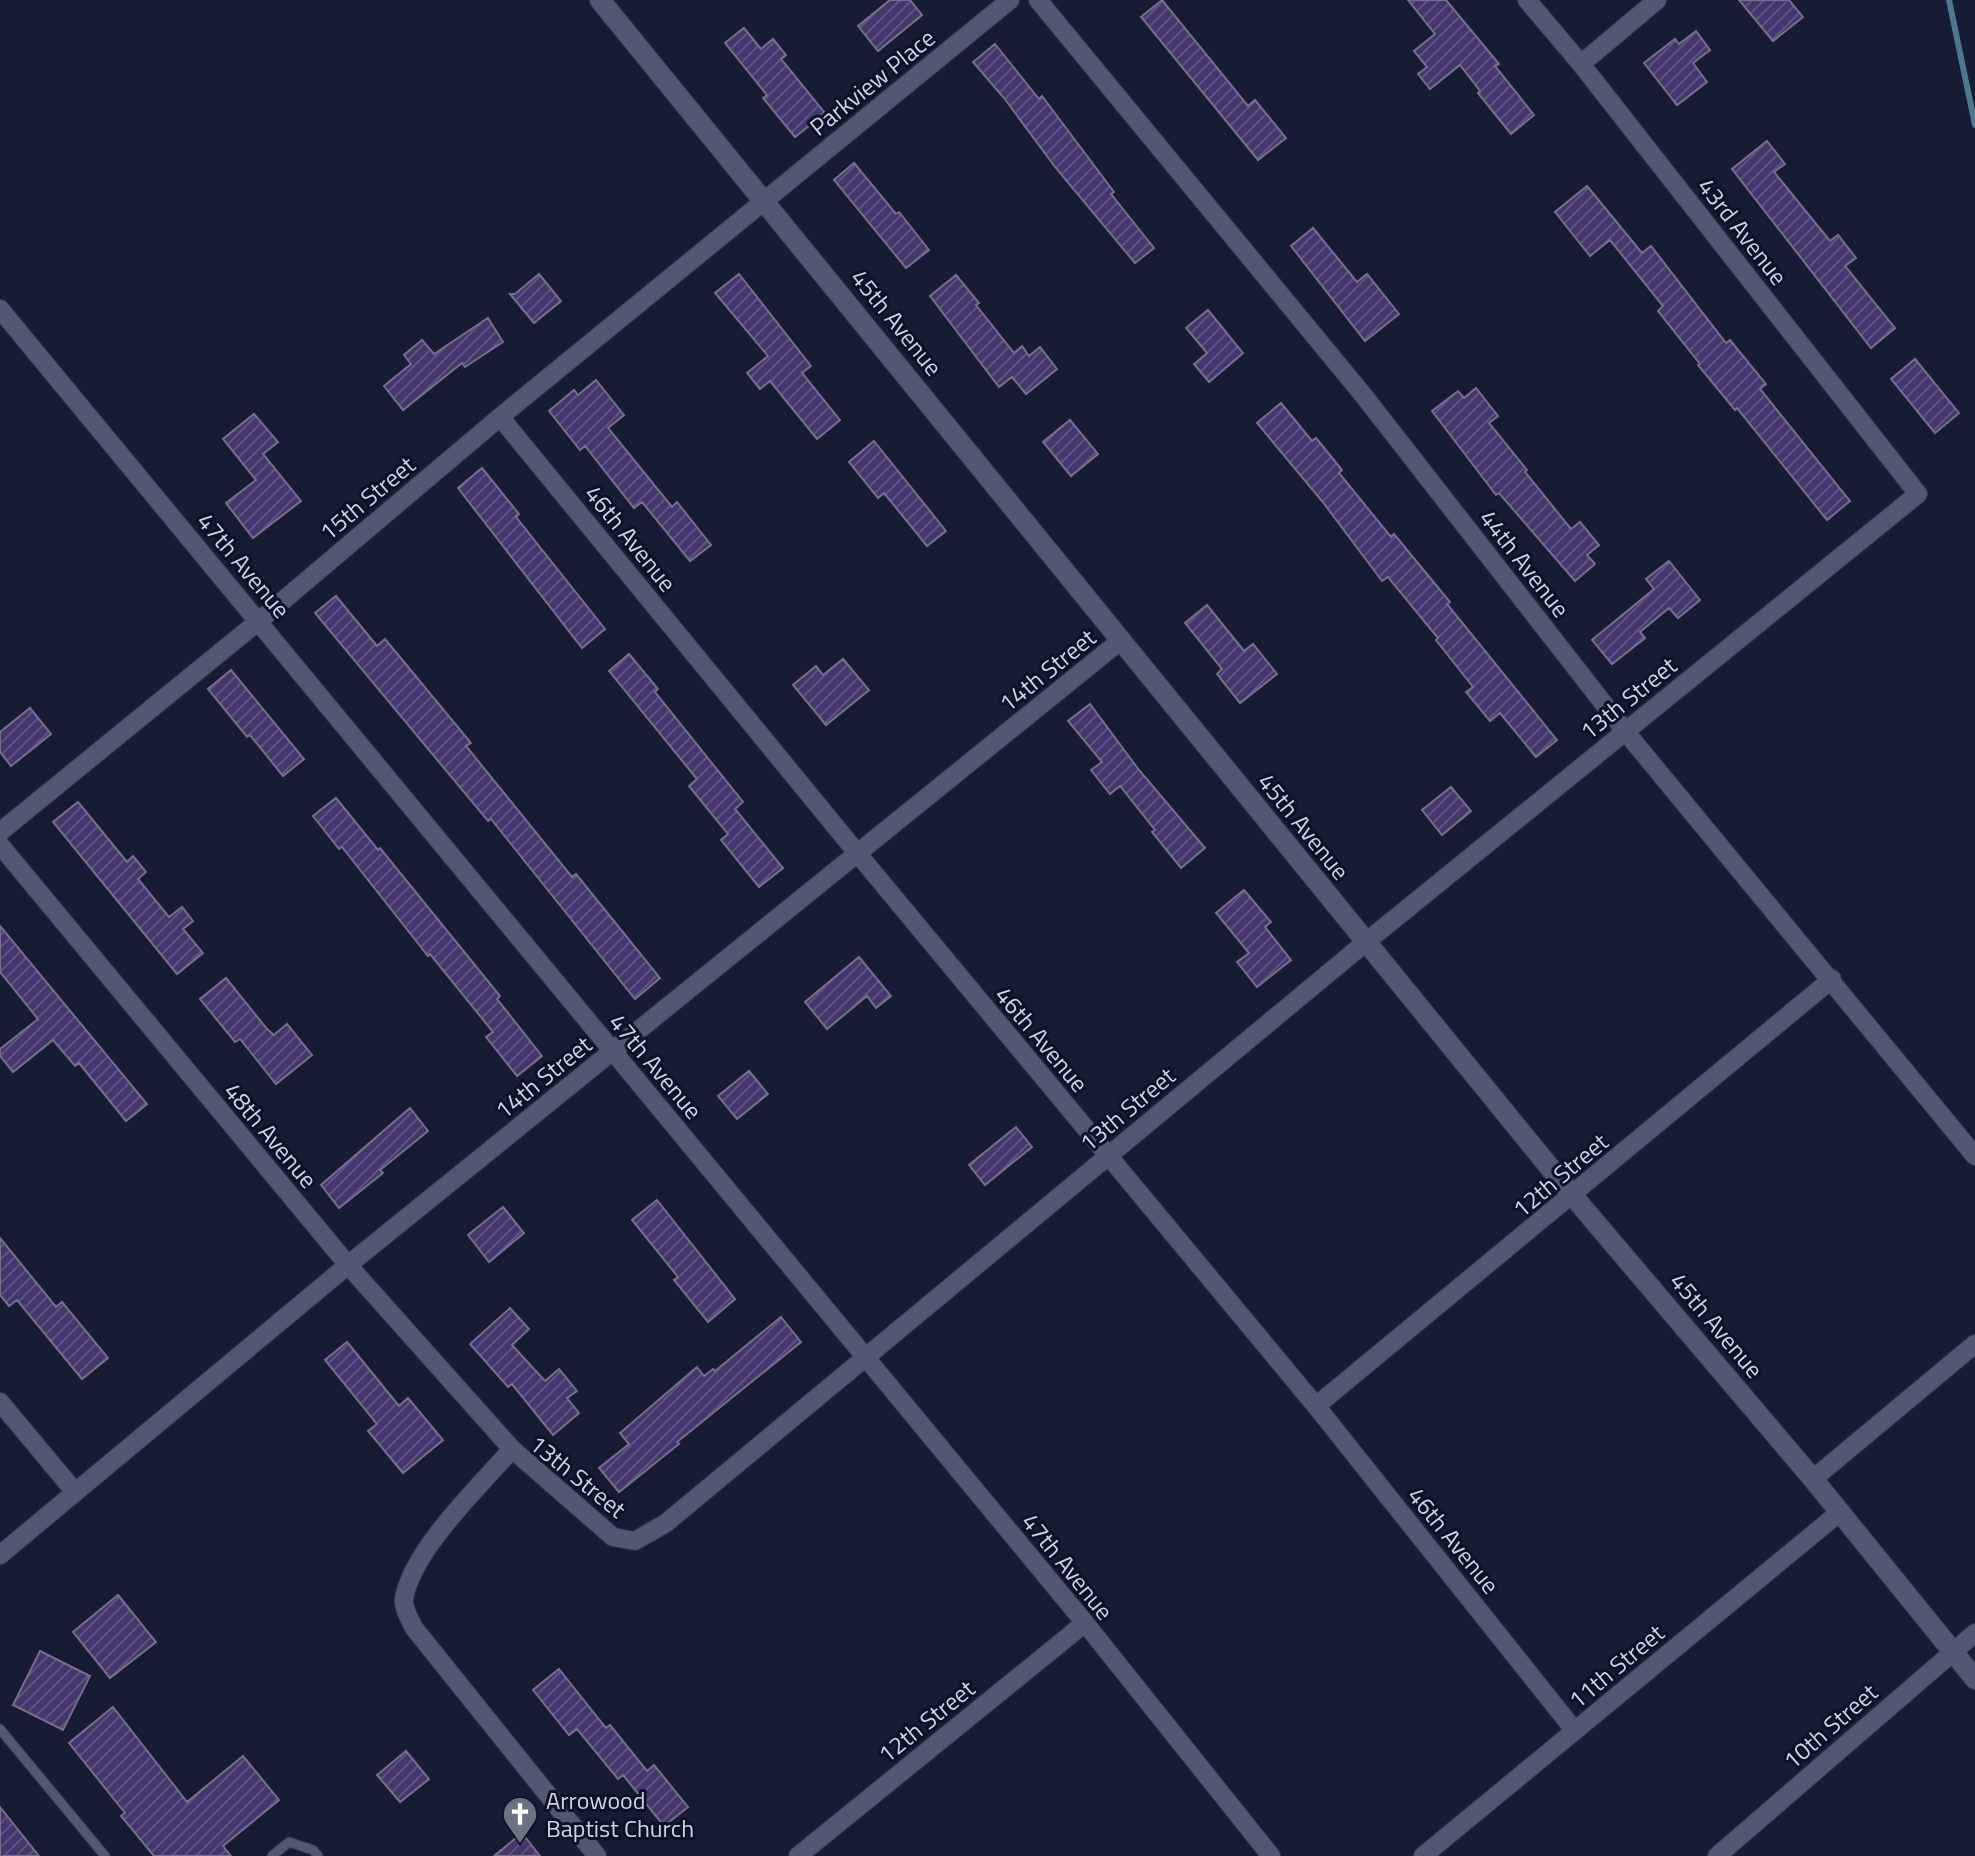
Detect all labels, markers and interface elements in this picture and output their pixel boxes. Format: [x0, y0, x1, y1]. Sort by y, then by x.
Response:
street label: Parkview Place [801, 20, 943, 144]
street label: 43rd Avenue [1689, 170, 1797, 292]
street label: 45th Avenue [843, 261, 951, 383]
street label: 15th Street [311, 447, 423, 549]
street label: 46th Avenue [577, 477, 685, 599]
street label: 44th Avenue [1471, 501, 1579, 625]
street label: 47th Avenue [189, 504, 299, 626]
street label: 14th Street [991, 619, 1104, 720]
street label: 13th Street [1572, 647, 1685, 748]
street label: 45th Avenue [1250, 765, 1358, 887]
street label: 46th Avenue [987, 978, 1097, 1100]
street label: 47th Avenue [601, 1005, 711, 1127]
street label: 14th Street [487, 1026, 600, 1127]
street label: 13th Street [1071, 1058, 1183, 1160]
street label: 48th Avenue [216, 1074, 326, 1196]
street label: 12th Street [1504, 1124, 1616, 1226]
street label: 45th Avenue [1662, 1264, 1772, 1386]
street label: 13th Street [522, 1426, 635, 1527]
street label: 46th Avenue [1400, 1479, 1508, 1601]
street label: 47th Avenue [1014, 1505, 1122, 1627]
street label: 11th Street [1560, 1615, 1672, 1717]
street label: 12th Street [870, 1670, 983, 1771]
street label: 10th Street [1775, 1674, 1886, 1777]
place label: Arrowood Baptist Church [546, 1782, 694, 1846]
church icon: Arrowood Baptist Church [501, 1795, 539, 1845]

